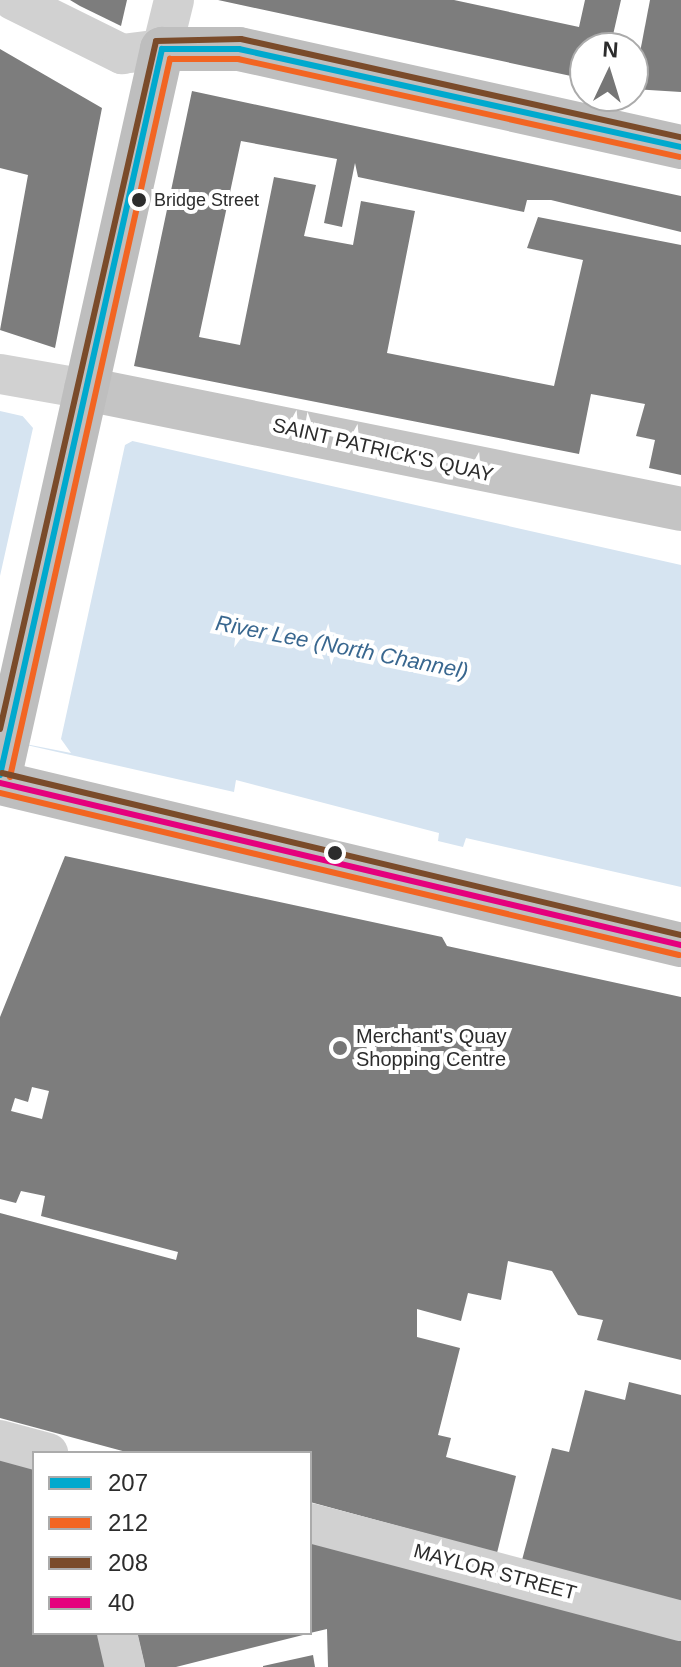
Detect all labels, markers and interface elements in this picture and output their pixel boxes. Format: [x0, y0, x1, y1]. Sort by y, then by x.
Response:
north arrow [569, 32, 649, 112]
text: N [602, 37, 619, 63]
place label: Bridge Street [154, 189, 259, 211]
marker: Bridge Street [131, 192, 147, 208]
street label: SAINT PATRICK'S QUAY [270, 413, 496, 487]
water label: River Lee (North Channel) [213, 610, 471, 684]
unlabelled marker [327, 845, 343, 861]
place label: Merchant's Quay Shopping Centre [356, 1024, 507, 1071]
marker: Merchant's Quay Shopping Centre [331, 1039, 349, 1057]
legend [32, 1451, 312, 1635]
text: 207 [108, 1469, 148, 1496]
text: 212 [108, 1509, 148, 1536]
street label: MAYLOR STREET [411, 1539, 579, 1605]
text: 208 [108, 1549, 148, 1576]
text: 40 [108, 1589, 135, 1616]

